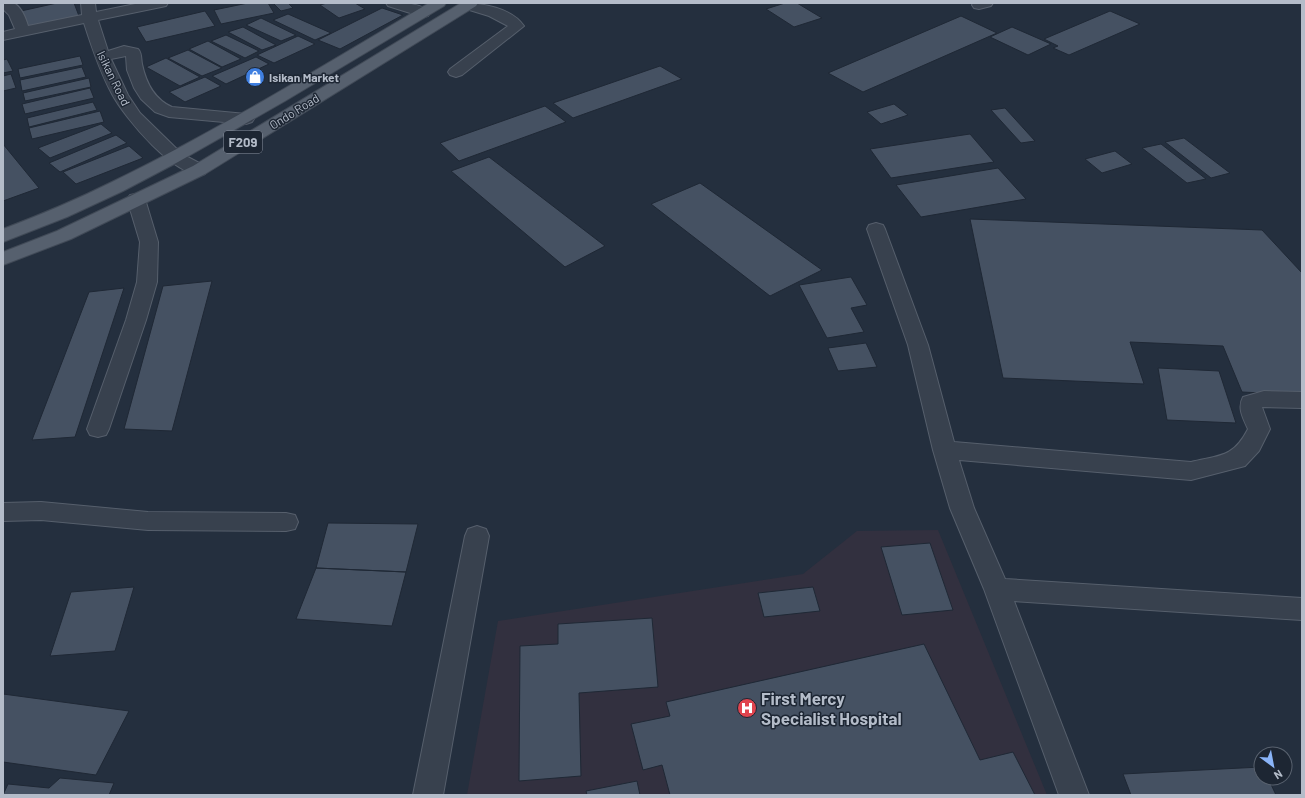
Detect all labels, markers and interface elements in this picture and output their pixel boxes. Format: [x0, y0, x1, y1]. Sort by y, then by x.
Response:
street label: Isikan Road [95, 48, 133, 108]
shop icon: Isikan Market [244, 66, 266, 88]
place label: Isikan Market [269, 70, 339, 84]
street label: Ondo Road [267, 90, 321, 132]
road number: F209 [224, 131, 262, 153]
place label: First Mercy Specialist Hospital [761, 688, 902, 728]
hospital icon: First Mercy Specialist Hospital [736, 697, 758, 719]
north arrow [1253, 746, 1293, 786]
text: N [1272, 767, 1285, 782]

